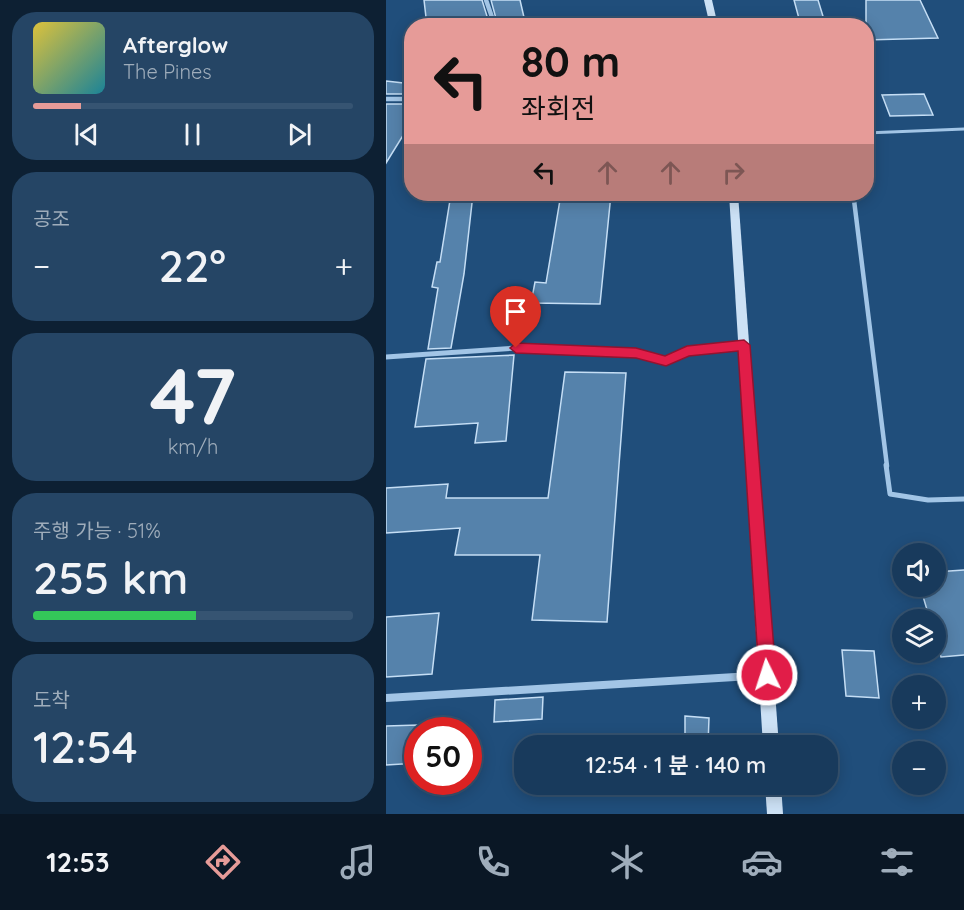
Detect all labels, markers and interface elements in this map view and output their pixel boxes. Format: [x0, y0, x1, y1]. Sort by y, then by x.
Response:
text: Afterglow [123, 31, 228, 59]
text: 80 m [521, 35, 620, 88]
icon: left [422, 42, 500, 120]
text: The Pines [123, 59, 212, 84]
text: 좌회전 [521, 91, 596, 125]
icon: previous [70, 118, 103, 151]
icon: pause [176, 118, 209, 151]
icon: next [283, 118, 316, 151]
icon: left [528, 156, 561, 189]
icon: ahead [591, 156, 624, 189]
icon: ahead [654, 156, 687, 189]
icon: right [717, 156, 750, 189]
text: 공조 [33, 206, 70, 231]
text: 22° [159, 237, 226, 293]
text: − [33, 245, 50, 286]
text: + [334, 245, 353, 286]
pin [490, 286, 541, 348]
icon: arrive [499, 295, 532, 328]
text: 47 [150, 346, 236, 444]
text: km/h [168, 434, 218, 459]
text: 주행 가능 · 51% [33, 518, 161, 543]
map controls [892, 543, 946, 795]
button: sound [892, 543, 946, 597]
text: 255 km [33, 549, 188, 605]
button: layers [892, 609, 946, 663]
position arrow [735, 643, 799, 707]
button: + [892, 675, 946, 729]
text: 도착 [33, 687, 70, 712]
speed limit sign: 50 [404, 717, 482, 795]
text: 12:54 [33, 718, 138, 774]
button: − [892, 741, 946, 795]
text: 12:54 · 1 분 · 140 m [586, 751, 766, 779]
icon: directions [202, 841, 244, 883]
icon: music [337, 841, 379, 883]
icon: phone [472, 841, 514, 883]
icon: climate [606, 841, 648, 883]
icon: car [741, 841, 783, 883]
icon: filters [876, 841, 918, 883]
text: 12:53 [46, 845, 110, 879]

